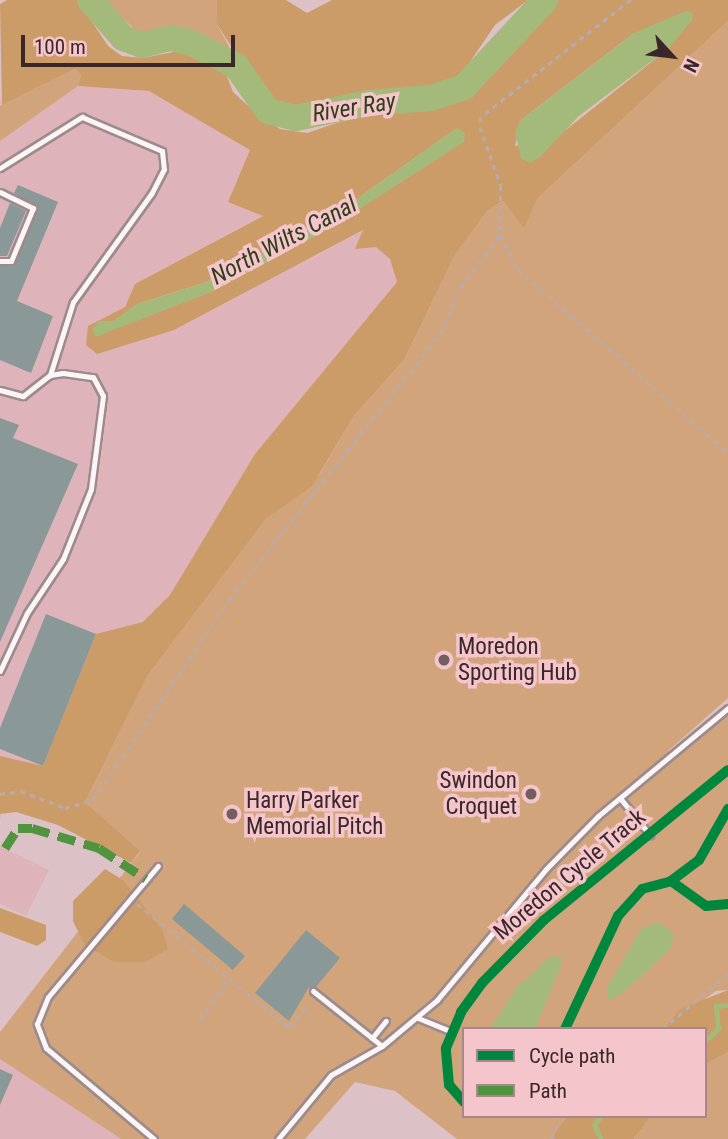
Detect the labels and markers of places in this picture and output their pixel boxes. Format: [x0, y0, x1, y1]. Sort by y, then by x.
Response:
place label: Moredon Sporting Hub [458, 633, 577, 687]
marker: Moredon Sporting Hub [436, 652, 452, 668]
place label: Swindon Croquet [440, 767, 517, 821]
marker: Swindon Croquet [523, 786, 539, 802]
place label: Harry Parker Memorial Pitch [246, 787, 383, 841]
marker: Harry Parker Memorial Pitch [224, 806, 240, 822]

